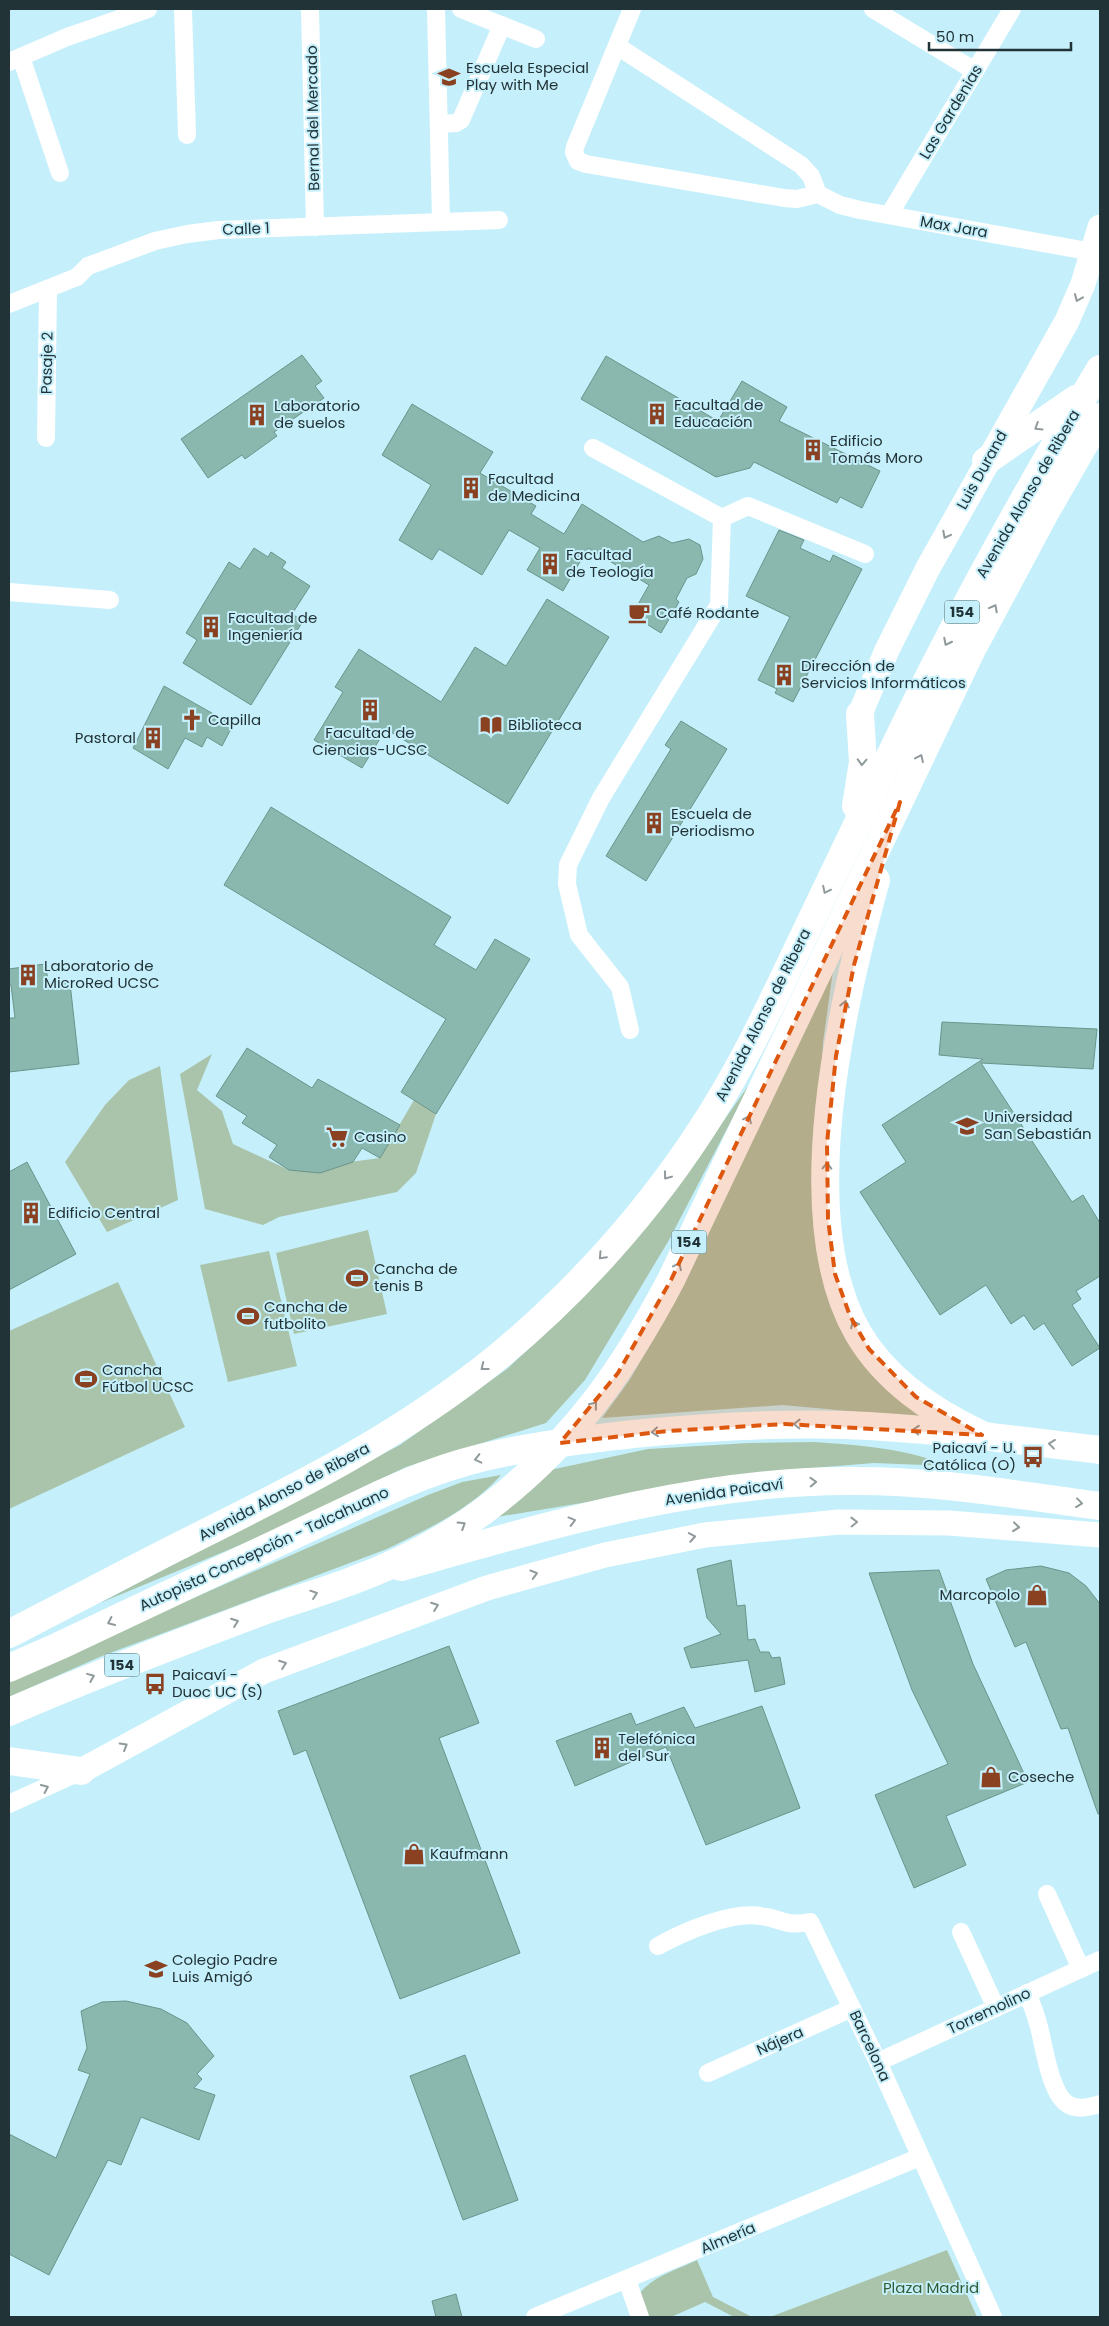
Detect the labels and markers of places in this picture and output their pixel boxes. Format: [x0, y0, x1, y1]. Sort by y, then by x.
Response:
place label: Escuela Especial Play with Me [466, 57, 589, 95]
school or university icon: Escuela Especial Play with Me [436, 64, 462, 90]
place label: Facultad de Educación [674, 394, 763, 432]
place label: Laboratorio de suelos [274, 395, 360, 433]
building icon: Facultad de Educación [644, 401, 670, 427]
building icon: Laboratorio de suelos [244, 402, 270, 428]
place label: Edificio Tomás Moro [830, 430, 923, 468]
building icon: Edificio Tomás Moro [800, 437, 826, 463]
place label: Facultad de Medicina [488, 468, 580, 506]
building icon: Facultad de Medicina [458, 475, 484, 501]
place label: Facultad de Teología [566, 544, 654, 582]
building icon: Facultad de Teología [537, 551, 563, 577]
cafe icon: Café Rodante [626, 600, 652, 626]
place label: Café Rodante [656, 602, 759, 623]
place label: Facultad de Ingeniería [228, 607, 317, 645]
building icon: Facultad de Ingeniería [198, 614, 224, 640]
place label: Dirección de Servicios Informáticos [801, 655, 966, 693]
building icon: Dirección de Servicios Informáticos [771, 662, 797, 688]
building icon: Facultad de Ciencias-UCSC [357, 697, 383, 723]
church icon: Capilla [179, 707, 205, 733]
place label: Capilla [208, 709, 261, 730]
library icon: Biblioteca [478, 712, 504, 738]
place label: Biblioteca [508, 714, 582, 735]
place label: Facultad de Ciencias-UCSC [312, 722, 428, 760]
building icon: Pastoral [140, 725, 166, 751]
place label: Pastoral [75, 727, 136, 748]
place label: Escuela de Periodismo [671, 803, 755, 841]
building icon: Escuela de Periodismo [641, 810, 667, 836]
place label: Laboratorio de MicroRed UCSC [44, 955, 160, 993]
building icon: Laboratorio de MicroRed UCSC [15, 962, 41, 988]
place label: Universidad San Sebastián [984, 1106, 1092, 1144]
school or university icon: Universidad San Sebastián [954, 1113, 980, 1139]
supermarket icon: Casino [324, 1124, 350, 1150]
place label: Casino [354, 1126, 406, 1147]
building icon: Edificio Central [18, 1200, 44, 1226]
place label: Edificio Central [48, 1202, 160, 1223]
place label: Cancha de tenis B [374, 1258, 458, 1296]
sports icon: Cancha de tenis B [344, 1265, 370, 1291]
place label: Cancha de futbolito [264, 1296, 348, 1334]
sports icon: Cancha de futbolito [235, 1303, 261, 1329]
place label: Cancha Fútbol UCSC [102, 1359, 194, 1397]
sports icon: Cancha Fútbol UCSC [73, 1366, 99, 1392]
place label: Paicaví - U. Católica (O) [923, 1437, 1016, 1475]
bus stop icon: Paicaví - U. Católica (O) [1020, 1444, 1046, 1470]
shop icon: Marcopolo [1024, 1582, 1050, 1608]
place label: Marcopolo [940, 1584, 1020, 1605]
place label: Paicaví - Duoc UC (S) [172, 1664, 263, 1702]
bus stop icon: Paicaví - Duoc UC (S) [142, 1671, 168, 1697]
place label: Telefónica del Sur [618, 1728, 695, 1766]
building icon: Telefónica del Sur [589, 1735, 615, 1761]
shop icon: Coseche [978, 1764, 1004, 1790]
place label: Coseche [1008, 1766, 1074, 1787]
shop icon: Kaufmann [401, 1841, 427, 1867]
place label: Kaufmann [430, 1843, 508, 1864]
place label: Colegio Padre Luis Amigó [172, 1949, 277, 1987]
school or university icon: Colegio Padre Luis Amigó [143, 1956, 169, 1982]

